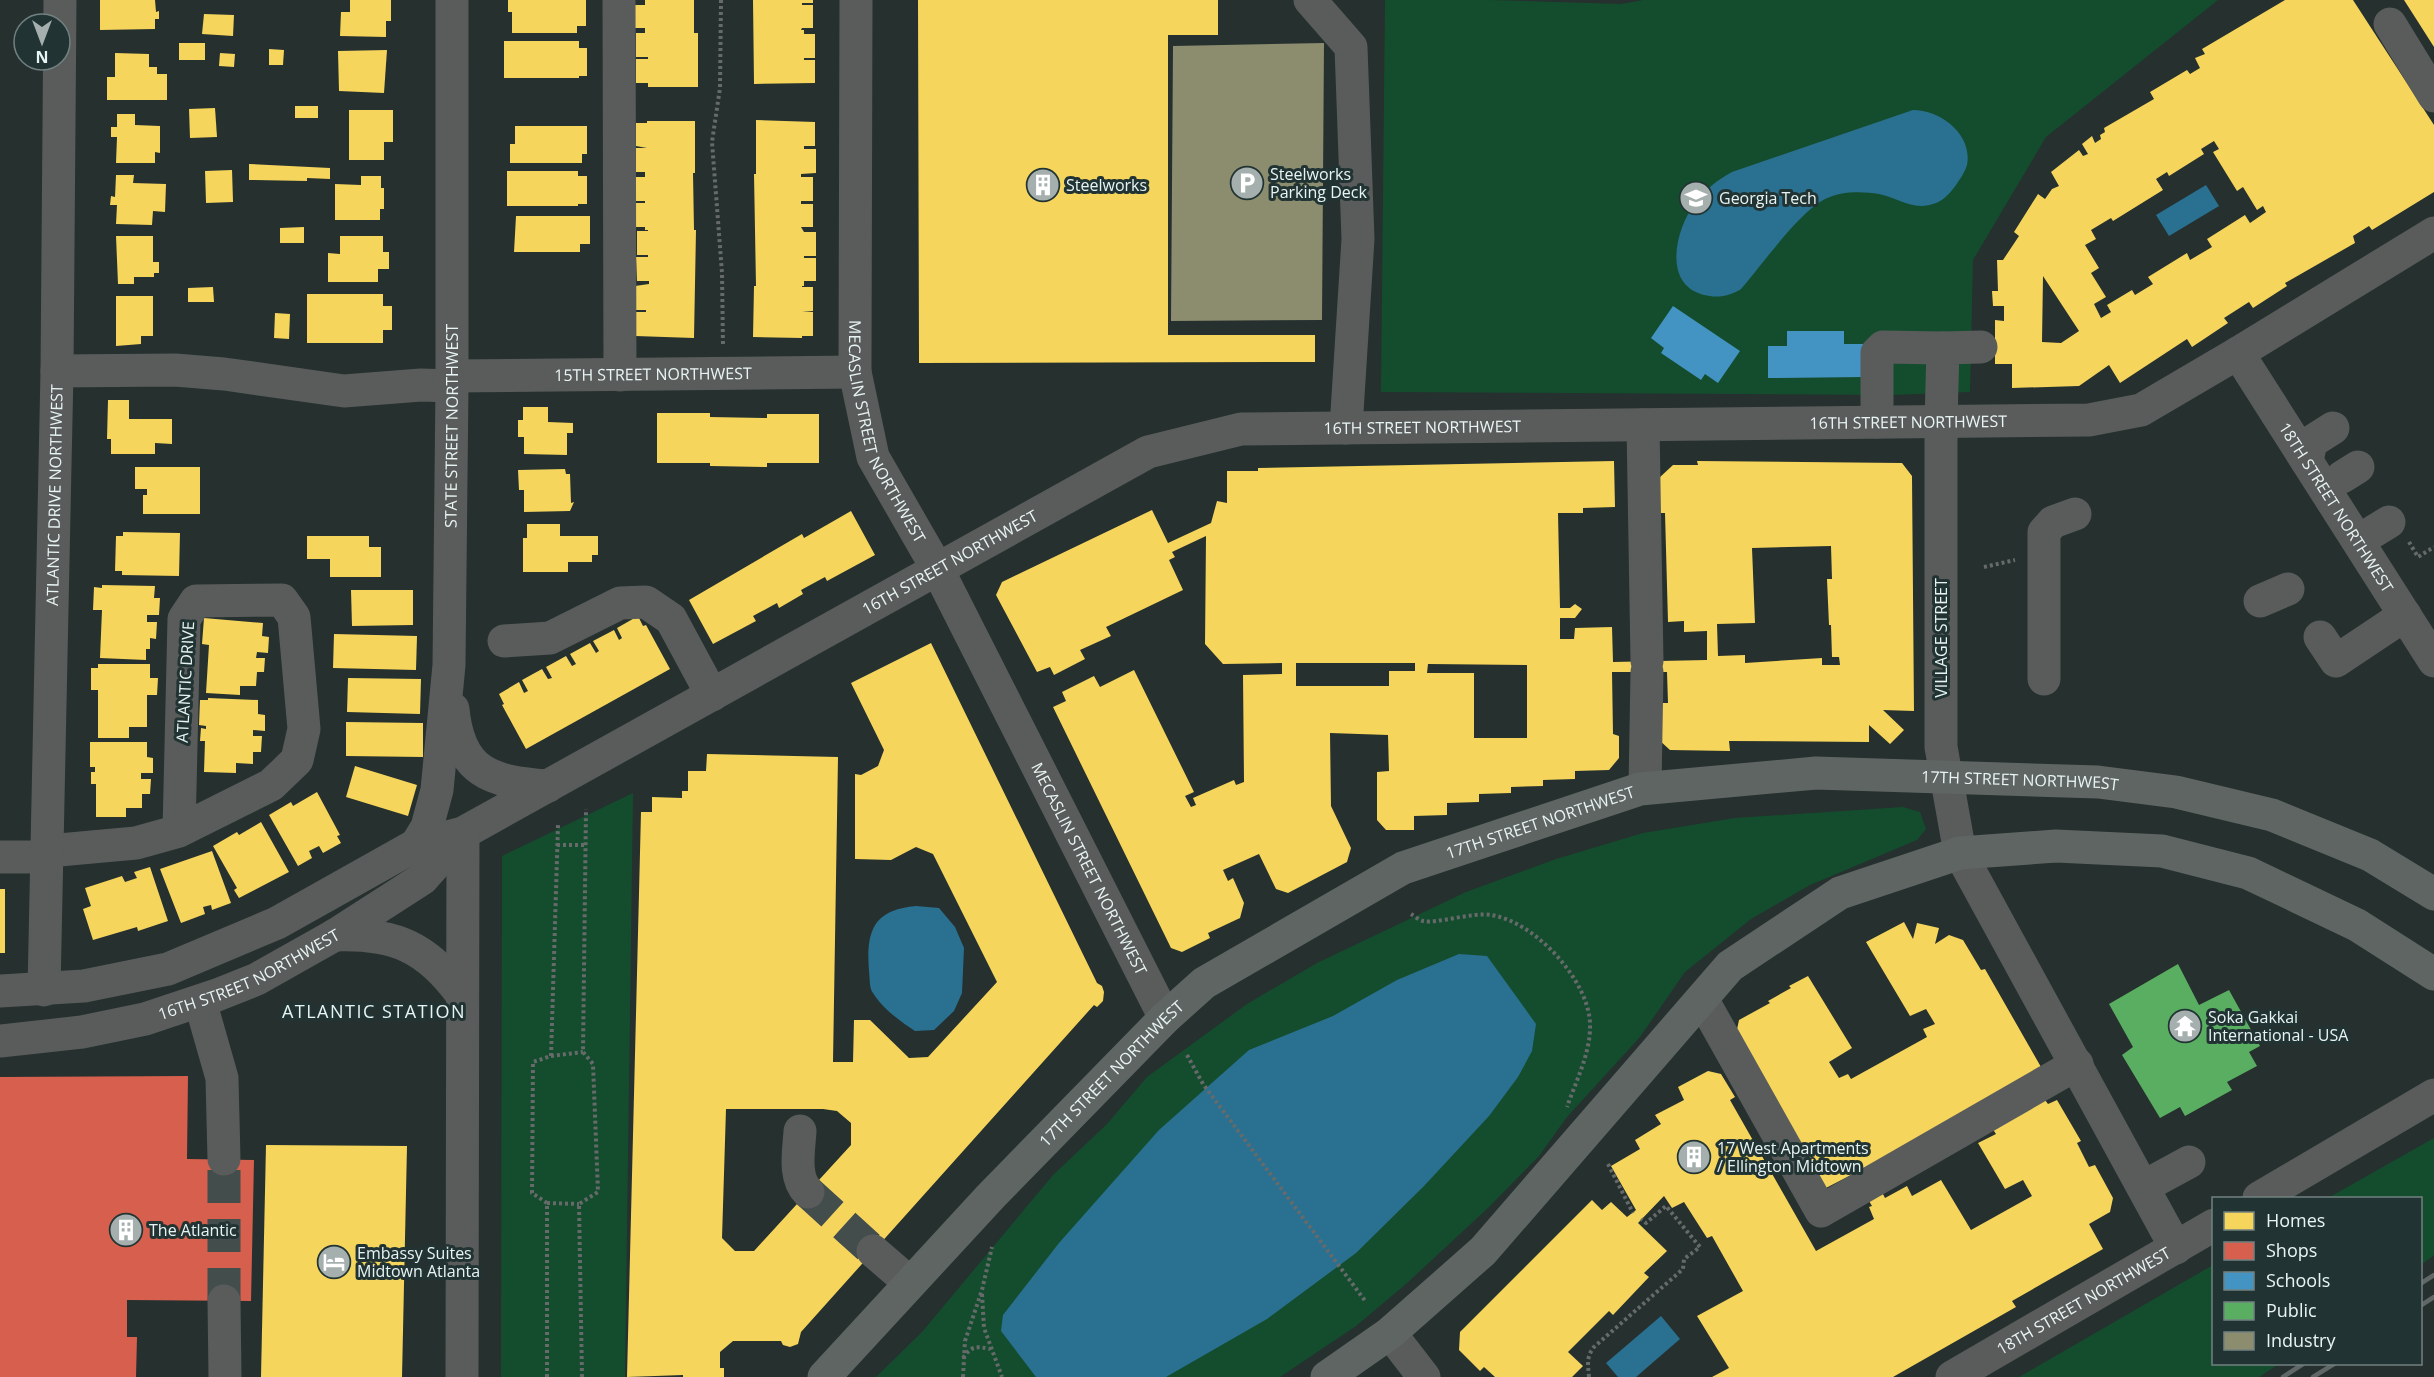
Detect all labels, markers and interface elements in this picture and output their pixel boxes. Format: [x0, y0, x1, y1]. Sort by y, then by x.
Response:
north arrow [12, 12, 72, 72]
text: N [35, 46, 49, 68]
place label: Steelworks Parking Deck [1270, 163, 1367, 203]
parking icon: Steelworks Parking Deck [1229, 165, 1265, 201]
building icon: Steelworks [1025, 167, 1061, 203]
place label: Steelworks [1066, 174, 1147, 196]
school or university icon: Georgia Tech [1678, 180, 1714, 216]
place label: Georgia Tech [1719, 187, 1817, 209]
street label: MECASLIN STREET NORTHWEST [844, 320, 931, 547]
street label: STATE STREET NORTHWEST [439, 324, 463, 528]
street label: 15TH STREET NORTHWEST [554, 362, 752, 386]
street label: ATLANTIC DRIVE NORTHWEST [41, 384, 68, 606]
street label: 16TH STREET NORTHWEST [1809, 410, 2007, 434]
street label: 16TH STREET NORTHWEST [1323, 415, 1521, 439]
street label: 18TH STREET NORTHWEST [2274, 418, 2399, 597]
street label: 16TH STREET NORTHWEST [858, 505, 1042, 620]
street label: VILLAGE STREET [1930, 578, 1952, 698]
street label: ATLANTIC DRIVE [171, 621, 199, 743]
street label: MECASLIN STREET NORTHWEST [1026, 758, 1152, 979]
street label: 17TH STREET NORTHWEST [1921, 765, 2120, 796]
street label: 17TH STREET NORTHWEST [1443, 781, 1638, 864]
street label: 16TH STREET NORTHWEST [155, 924, 344, 1025]
street label: 17TH STREET NORTHWEST [1034, 995, 1189, 1152]
district label: ATLANTIC STATION [282, 999, 466, 1023]
place label: Soka Gakkai International - USA [2208, 1006, 2349, 1046]
temple icon: Soka Gakkai International - USA [2167, 1008, 2203, 1044]
place label: 17 West Apartments / Ellington Midtown [1717, 1137, 1869, 1177]
building icon: 17 West Apartments / Ellington Midtown [1676, 1139, 1712, 1175]
legend [2212, 1197, 2422, 1365]
text: Homes [2266, 1208, 2325, 1232]
building icon: The Atlantic [108, 1212, 144, 1248]
place label: The Atlantic [149, 1219, 237, 1241]
text: Shops [2266, 1238, 2317, 1262]
place label: Embassy Suites Midtown Atlanta [357, 1242, 480, 1282]
street label: 18TH STREET NORTHWEST [1993, 1242, 2175, 1360]
hotel icon: Embassy Suites Midtown Atlanta [316, 1244, 352, 1280]
text: Schools [2266, 1268, 2330, 1292]
text: Public [2266, 1298, 2317, 1322]
text: Industry [2266, 1328, 2336, 1352]

